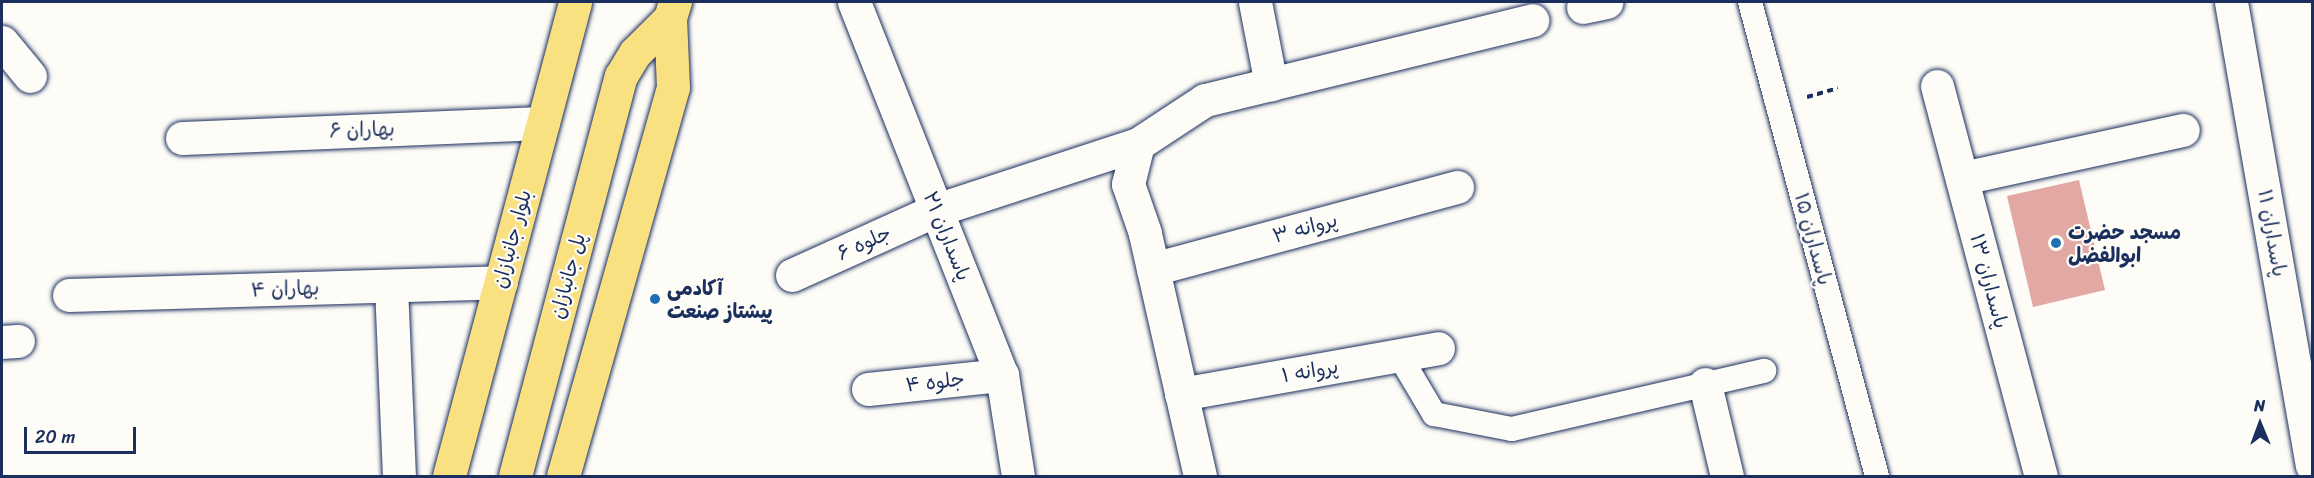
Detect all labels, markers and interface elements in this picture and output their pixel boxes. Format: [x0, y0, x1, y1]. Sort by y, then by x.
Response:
street label: بهاران ۶ [329, 117, 395, 143]
street label: بلوار جانبازان [487, 187, 537, 291]
street label: پاسداران ١١ [2253, 187, 2291, 279]
street label: پاسداران ۲۱ [918, 188, 976, 284]
street label: پاسداران ۱۵ [1789, 190, 1837, 288]
street label: پروانه ۳ [1270, 208, 1340, 248]
place label: مسجد حضرت ابوالفضل [2068, 220, 2181, 267]
street label: جلوه ۶ [833, 221, 895, 265]
street label: پل جانبازان [545, 231, 591, 321]
street label: پاسداران ۱۳ [1965, 231, 2013, 331]
marker: مسجد حضرت ابوالفضل [2049, 236, 2063, 250]
street label: بهاران ۴ [250, 276, 320, 302]
place label: آکادمی پیشتاز صنعت [667, 276, 773, 323]
marker: آکادمی پیشتاز صنعت [648, 292, 662, 306]
street label: پروانه ۱ [1280, 354, 1340, 388]
street label: جلوه ۴ [904, 367, 966, 397]
text: N [2254, 391, 2265, 420]
north arrow [2230, 394, 2290, 454]
scale bar [27, 415, 140, 453]
text: 20 m [35, 421, 75, 453]

